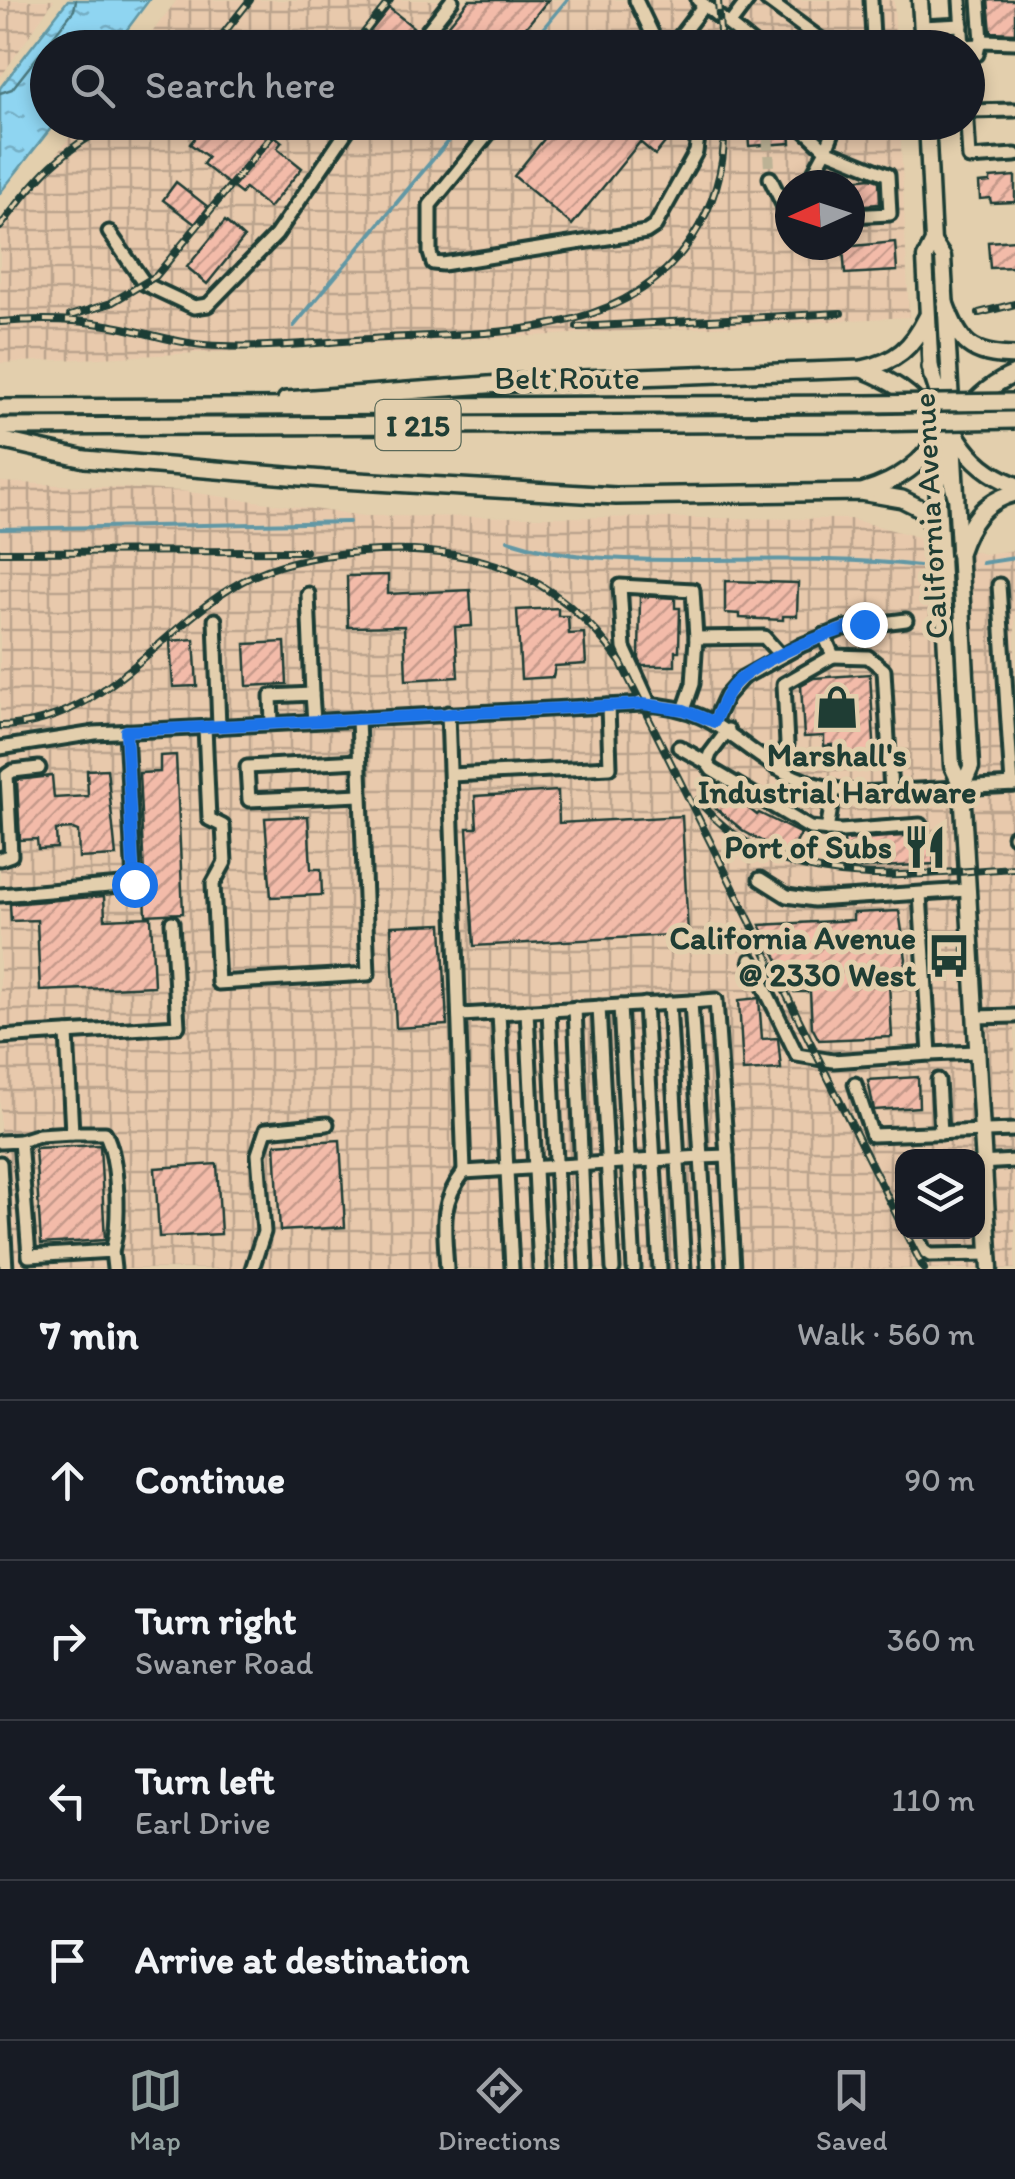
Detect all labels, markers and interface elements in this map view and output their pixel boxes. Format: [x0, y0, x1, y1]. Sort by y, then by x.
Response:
search box [30, 30, 985, 140]
icon: search [65, 58, 120, 113]
text: Search here [145, 62, 336, 108]
north arrow [775, 170, 865, 260]
street label: Belt Route [494, 359, 640, 397]
street label: California Avenue [905, 392, 955, 640]
road number: I 215 [376, 400, 460, 450]
route end [842, 602, 888, 648]
shop icon: Marshall's Industrial Hardware [813, 683, 861, 731]
place label: Marshall's Industrial Hardware [698, 736, 976, 811]
restaurant icon: Port of Subs [901, 823, 949, 871]
place label: Port of Subs [724, 828, 892, 866]
route start [112, 862, 158, 908]
place label: California Avenue @ 2330 West [670, 919, 916, 994]
bus stop icon: California Avenue @ 2330 West [925, 932, 973, 980]
map controls [895, 1149, 985, 1239]
button: layers [895, 1149, 985, 1239]
text: 7 min [40, 1309, 139, 1360]
text: Walk · 560 m [797, 1315, 975, 1353]
icon: ahead [40, 1453, 95, 1508]
text: Continue [135, 1457, 285, 1503]
text: 90 m [904, 1461, 975, 1499]
text: Turn right [135, 1598, 297, 1644]
icon: right [40, 1613, 95, 1668]
text: 360 m [887, 1621, 975, 1659]
text: Swaner Road [135, 1644, 313, 1682]
text: Turn left [135, 1758, 275, 1804]
icon: left [40, 1773, 95, 1828]
text: 110 m [891, 1781, 975, 1819]
text: Earl Drive [135, 1804, 271, 1842]
icon: arrive [40, 1933, 95, 1988]
text: Arrive at destination [135, 1937, 470, 1983]
tab: Map [128, 2063, 183, 2157]
tab: Directions [438, 2063, 561, 2157]
tab: Saved [816, 2063, 887, 2157]

